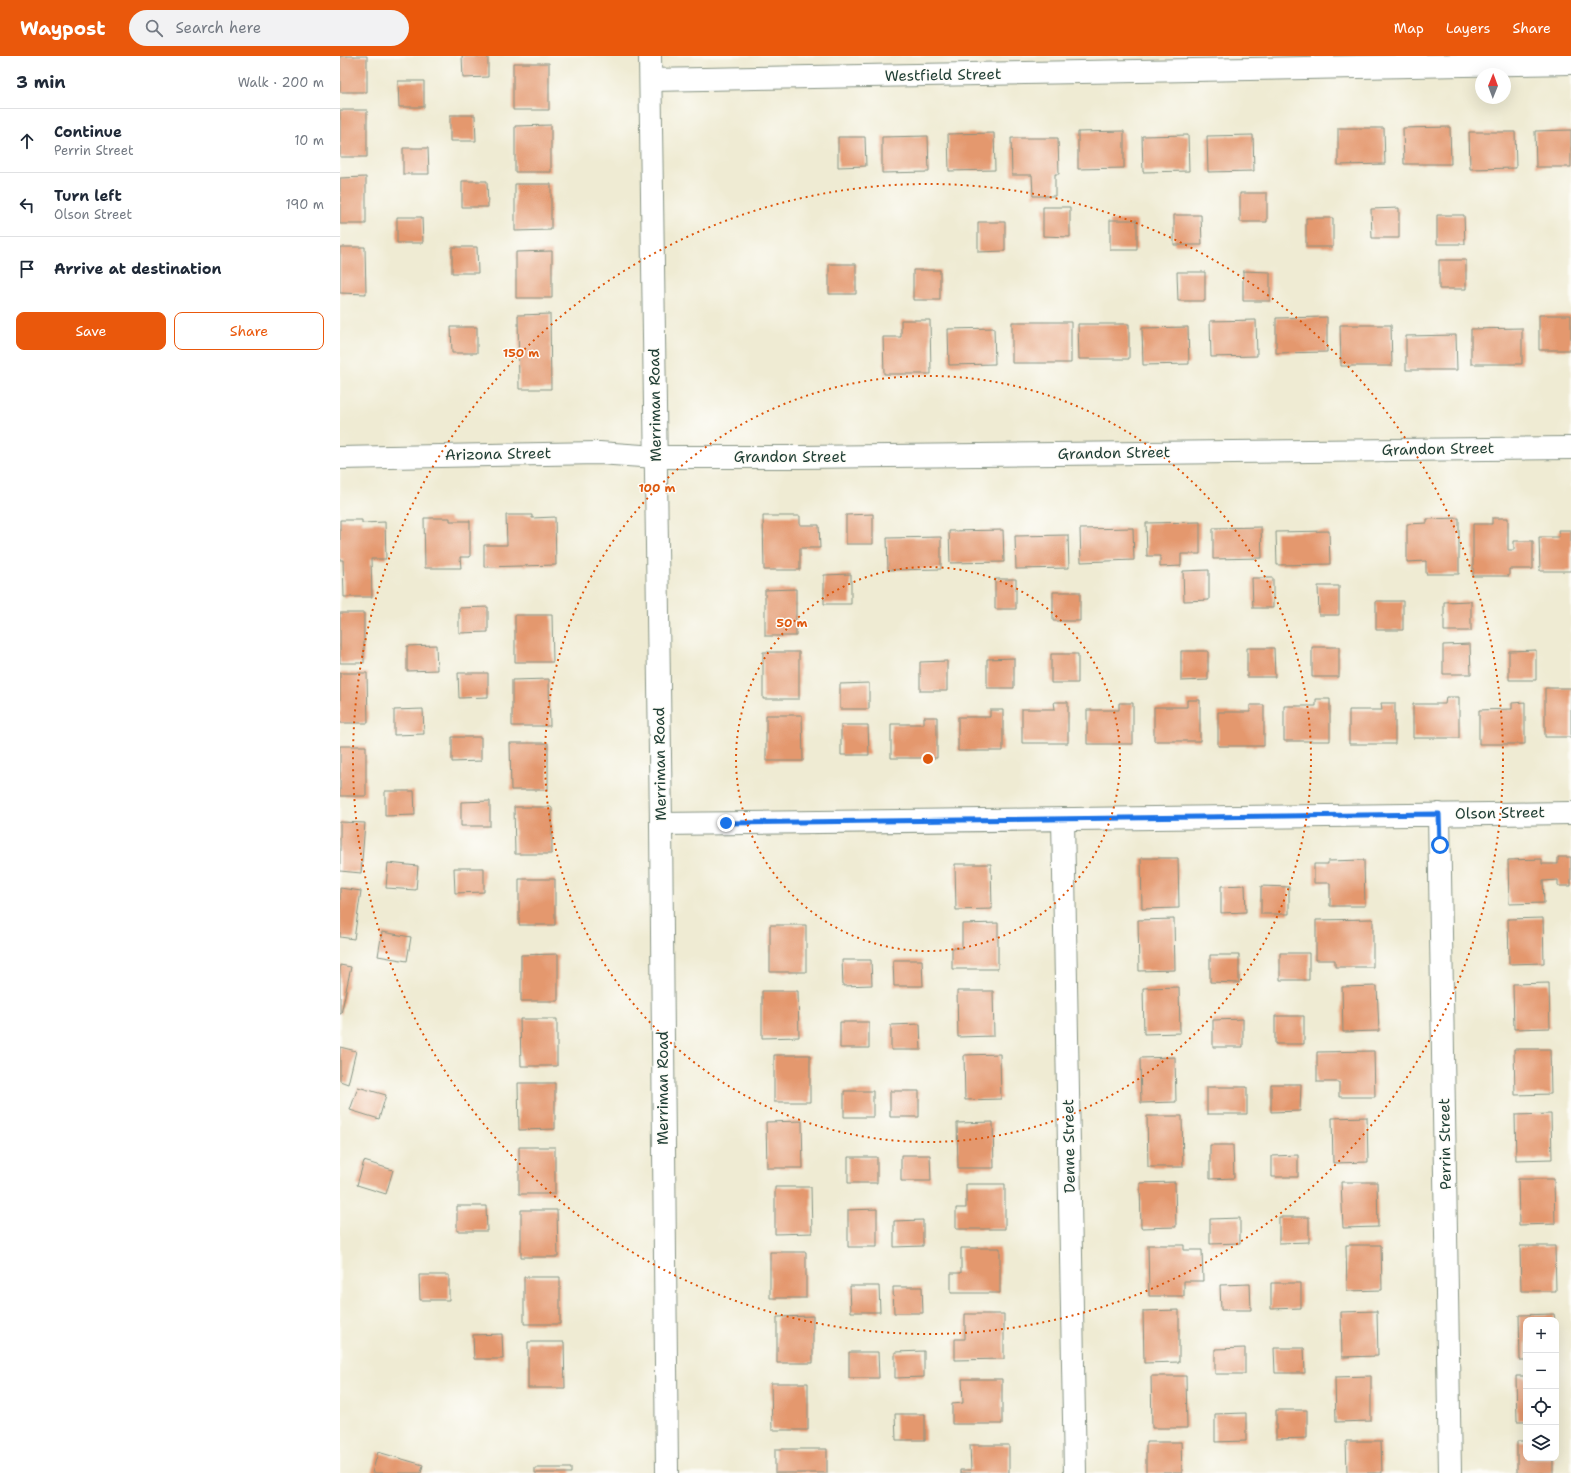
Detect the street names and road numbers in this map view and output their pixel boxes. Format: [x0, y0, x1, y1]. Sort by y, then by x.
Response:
street label: Westfield Street [884, 64, 1002, 86]
street label: Merriman Road [644, 347, 666, 462]
street label: Grandon Street [1381, 438, 1495, 460]
street label: Grandon Street [1057, 442, 1171, 464]
street label: Arizona Street [445, 443, 551, 465]
street label: Grandon Street [734, 447, 846, 467]
street label: Merriman Road [649, 706, 671, 821]
street label: Olson Street [1455, 802, 1545, 824]
street label: Merriman Road [653, 1031, 673, 1145]
street label: Perrin Street [1434, 1098, 1456, 1190]
street label: Denne Street [1058, 1099, 1080, 1193]

